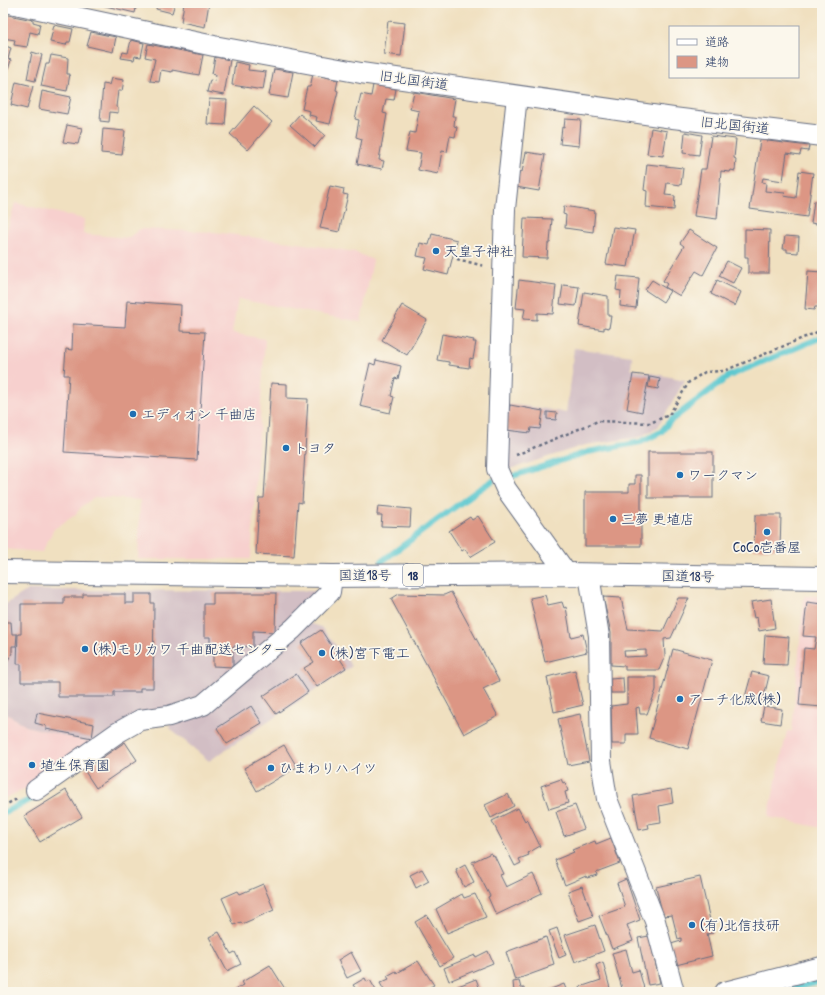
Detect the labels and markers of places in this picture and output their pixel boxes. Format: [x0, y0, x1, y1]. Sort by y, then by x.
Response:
place label: 天皇子神社 [444, 241, 514, 260]
marker: 天皇子神社 [431, 246, 441, 256]
place label: エディオン 千曲店 [141, 404, 257, 423]
marker: エディオン 千曲店 [128, 409, 138, 419]
place label: トヨタ [294, 438, 336, 457]
marker: トヨタ [281, 443, 291, 453]
place label: ワークマン [688, 465, 758, 484]
marker: ワークマン [675, 470, 685, 480]
place label: 三夢 更埴店 [621, 509, 694, 528]
marker: 三夢 更埴店 [608, 514, 618, 524]
marker: CoCo壱番屋 [762, 527, 772, 537]
place label: CoCo壱番屋 [733, 537, 801, 556]
place label: (株)モリカワ 千曲配送センター [93, 639, 287, 658]
place label: (株)宮下電工 [330, 643, 410, 662]
marker: (株)モリカワ 千曲配送センター [80, 644, 90, 654]
marker: (株)宮下電工 [317, 648, 327, 658]
place label: アーチ化成(株) [688, 689, 781, 708]
marker: アーチ化成(株) [675, 694, 685, 704]
place label: 埴生保育園 [40, 755, 110, 774]
place label: ひまわりハイツ [279, 758, 377, 777]
marker: 埴生保育園 [27, 760, 37, 770]
marker: ひまわりハイツ [266, 763, 276, 773]
place label: (有)北信技研 [700, 915, 780, 934]
marker: (有)北信技研 [687, 920, 697, 930]

